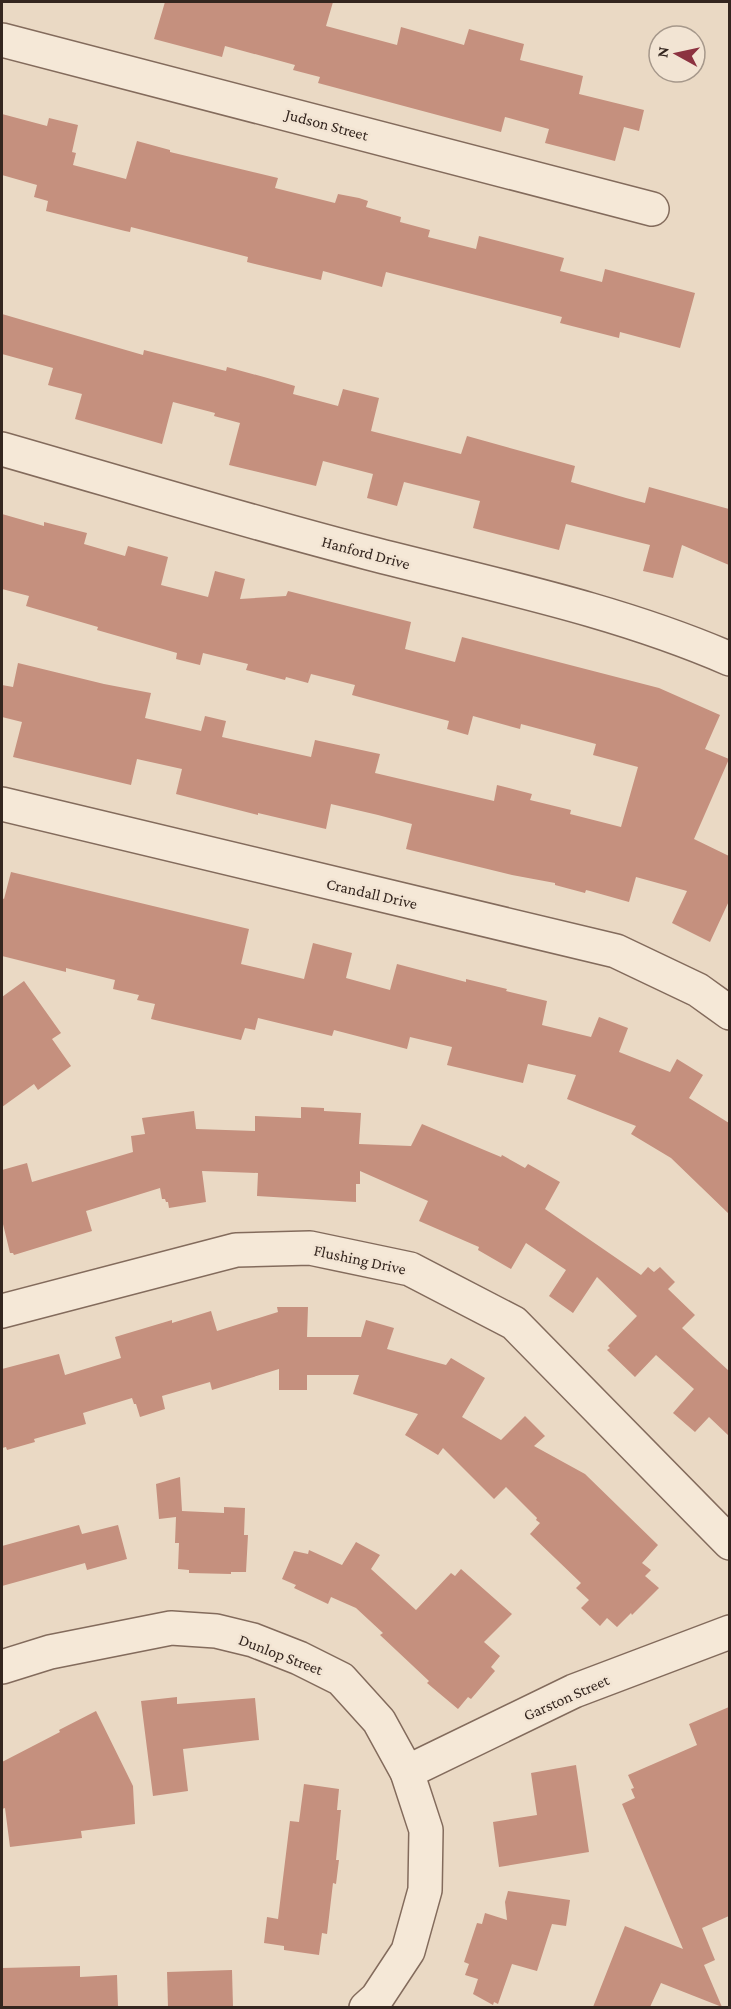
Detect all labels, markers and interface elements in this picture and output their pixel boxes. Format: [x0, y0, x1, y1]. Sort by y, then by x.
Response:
north arrow [647, 24, 707, 84]
text: N [653, 45, 672, 59]
street label: Judson Street [281, 105, 371, 145]
street label: Hanford Drive [320, 533, 412, 572]
street label: Crandall Drive [325, 875, 419, 912]
street label: Flushing Drive [312, 1241, 408, 1279]
street label: Dunlop Street [236, 1631, 326, 1679]
street label: Garston Street [521, 1671, 612, 1724]

